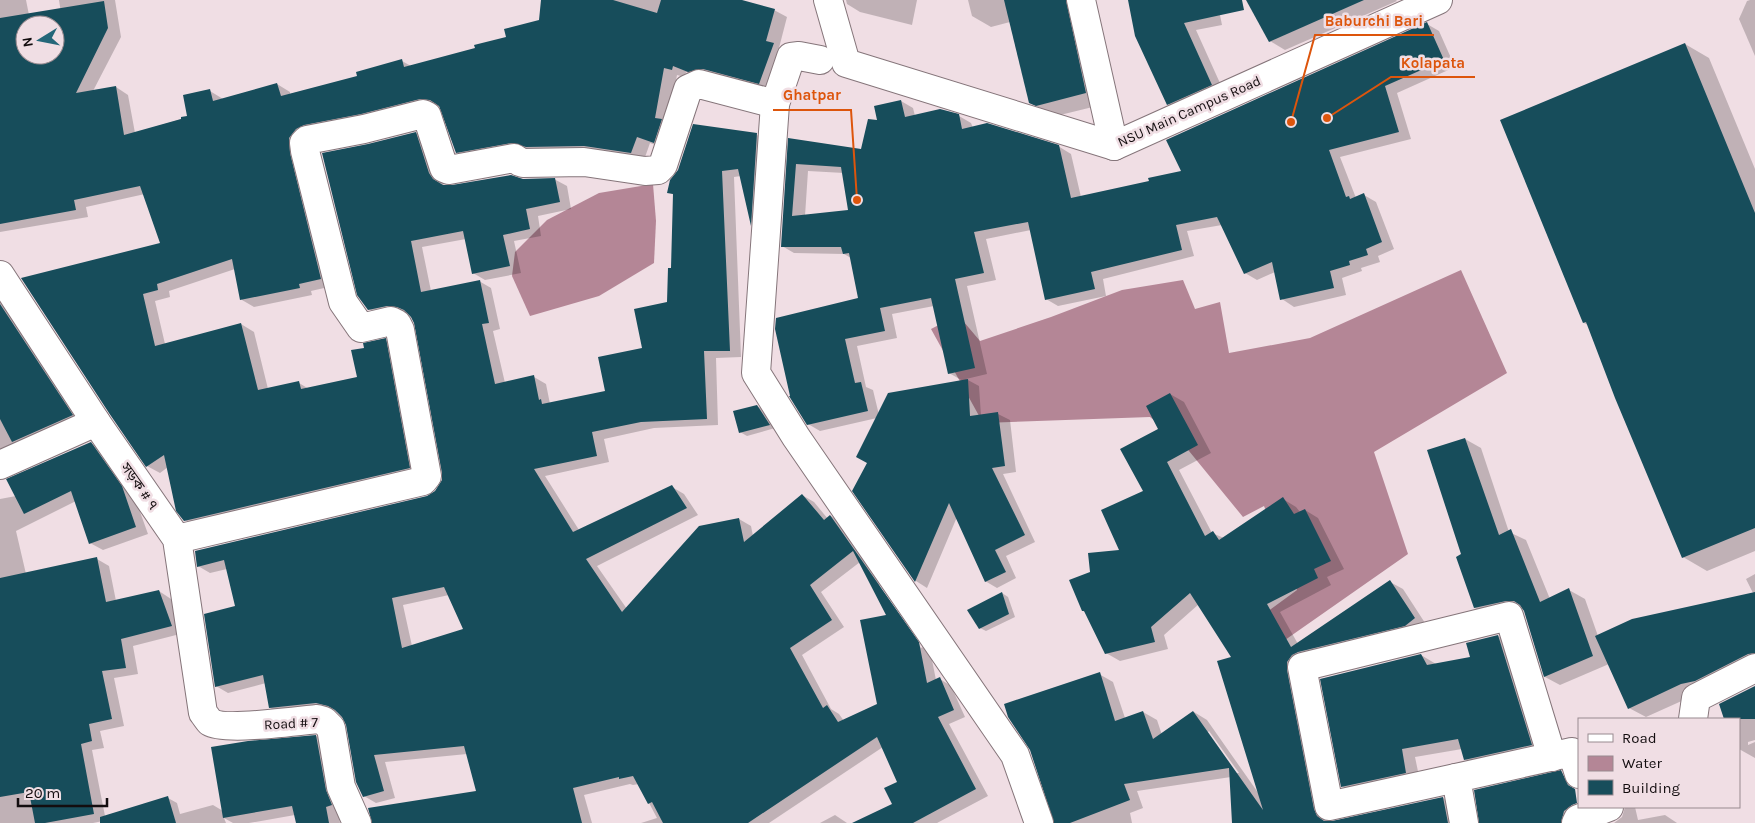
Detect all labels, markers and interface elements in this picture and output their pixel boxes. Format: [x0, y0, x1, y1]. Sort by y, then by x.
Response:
callout: Baburchi Bari [1315, 5, 1434, 35]
text: Baburchi Bari [1325, 12, 1423, 30]
north arrow [15, 15, 65, 65]
text: N [18, 36, 37, 49]
callout: Kolapata [1391, 47, 1475, 77]
text: Kolapata [1401, 54, 1465, 72]
street label: NSU Main Campus Road [1115, 72, 1263, 151]
callout: Ghatpar [773, 80, 851, 110]
text: Ghatpar [783, 86, 841, 104]
street label: সড়ক # ৭ [117, 459, 162, 513]
street label: Road # 7 [264, 714, 319, 733]
legend [1578, 718, 1740, 808]
text: Road [1622, 729, 1657, 747]
text: Water [1622, 754, 1663, 772]
scale bar [18, 776, 106, 808]
text: Building [1622, 779, 1680, 797]
text: 20 m [25, 784, 60, 802]

